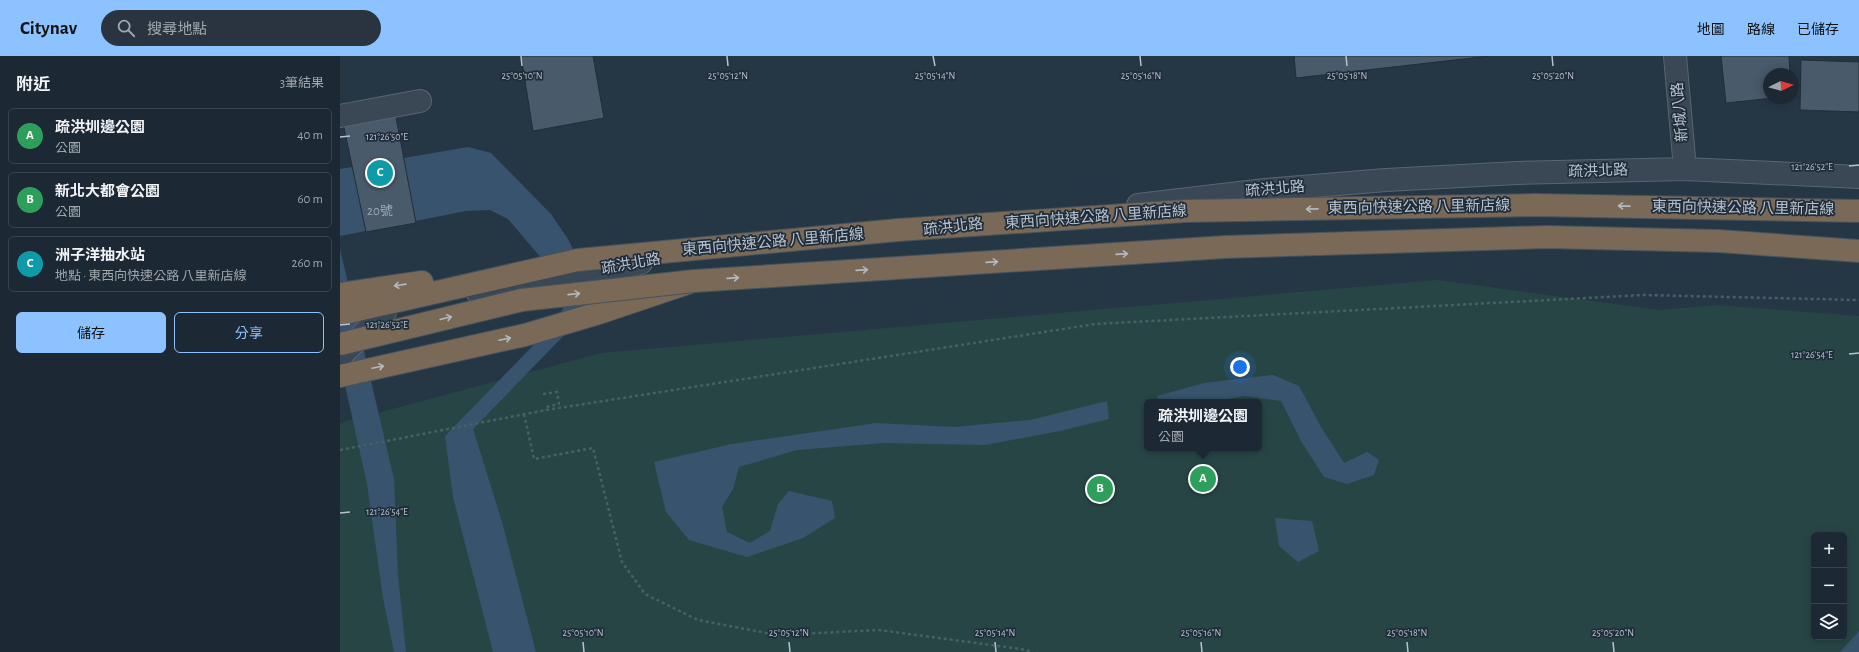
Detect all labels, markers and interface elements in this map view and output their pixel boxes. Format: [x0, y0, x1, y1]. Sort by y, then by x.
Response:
search box [101, 10, 381, 46]
icon: search [115, 17, 137, 39]
text: Citynav [20, 19, 77, 38]
text: 搜尋地點 [147, 22, 207, 37]
text: 地圖 [1697, 23, 1725, 37]
text: 路線 [1747, 23, 1775, 37]
text: 已儲存 [1797, 23, 1839, 37]
north arrow [1763, 68, 1799, 104]
text: 25°05'10"N [501, 71, 543, 81]
text: 25°05'12"N [708, 71, 748, 81]
text: 25°05'14"N [915, 71, 955, 81]
text: 25°05'16"N [1121, 71, 1161, 81]
text: 25°05'18"N [1327, 71, 1367, 81]
text: 25°05'20"N [1532, 71, 1574, 81]
text: 附近 [16, 76, 50, 93]
text: 3筆結果 [280, 77, 324, 90]
street label: 新城八路 [1669, 81, 1690, 143]
text: 疏洪圳邊公園 [55, 120, 145, 135]
text: A [26, 129, 34, 142]
text: 40 m [297, 129, 323, 142]
text: 121°26'50"E [366, 132, 408, 142]
text: 公園 [55, 142, 81, 155]
pin: C [367, 158, 393, 188]
street label: 疏洪北路 [1568, 160, 1628, 180]
text: 121°26'52"E [1791, 162, 1833, 172]
street label: 疏洪北路 [1244, 177, 1306, 199]
text: 新北大都會公園 [55, 184, 160, 199]
text: B [26, 193, 34, 206]
text: 60 m [297, 193, 323, 206]
street label: 東西向快速公路 八里新店線 [1328, 196, 1510, 216]
street label: 東西向快速公路 八里新店線 [1652, 197, 1834, 217]
street label: 東西向快速公路 八里新店線 [1004, 201, 1188, 231]
one-way arrow [1618, 202, 1631, 210]
house number: 20號 [367, 204, 393, 218]
one-way arrow [1306, 205, 1319, 213]
text: 公園 [55, 206, 81, 219]
street label: 疏洪北路 [922, 214, 984, 238]
street label: 東西向快速公路 八里新店線 [681, 225, 865, 257]
text: 洲子洋抽水站 [55, 248, 145, 263]
street label: 疏洪北路 [600, 249, 662, 277]
one-way arrow [1115, 250, 1128, 257]
text: C [27, 257, 33, 270]
text: 260 m [292, 257, 323, 270]
one-way arrow [985, 258, 998, 266]
one-way arrow [855, 267, 868, 274]
text: 地點 · 東西向快速公路 八里新店線 [55, 270, 246, 283]
one-way arrow [726, 275, 739, 282]
one-way arrow [394, 281, 407, 289]
one-way arrow [567, 290, 580, 298]
button: 儲存 [16, 312, 166, 353]
button: 分享 [174, 312, 324, 353]
one-way arrow [439, 314, 452, 322]
text: 121°26'52"E [366, 320, 408, 330]
one-way arrow [498, 335, 511, 343]
text: 121°26'54"E [1791, 350, 1833, 360]
your location [1230, 357, 1250, 377]
one-way arrow [371, 363, 384, 371]
popup [1144, 399, 1262, 451]
text: 疏洪圳邊公園 [1158, 409, 1248, 424]
text: 公園 [1158, 431, 1184, 444]
pin: A [1190, 464, 1216, 494]
pin: B [1087, 474, 1113, 504]
text: 121°26'54"E [366, 507, 408, 517]
map controls [1811, 532, 1847, 640]
button: + [1811, 532, 1847, 568]
button: − [1811, 568, 1847, 604]
button: layers [1811, 604, 1847, 640]
text: 25°05'10"N [562, 628, 604, 638]
text: 25°05'12"N [769, 628, 809, 638]
text: 25°05'14"N [975, 628, 1015, 638]
text: 25°05'16"N [1181, 628, 1221, 638]
text: 25°05'18"N [1387, 628, 1427, 638]
text: 25°05'20"N [1592, 628, 1634, 638]

